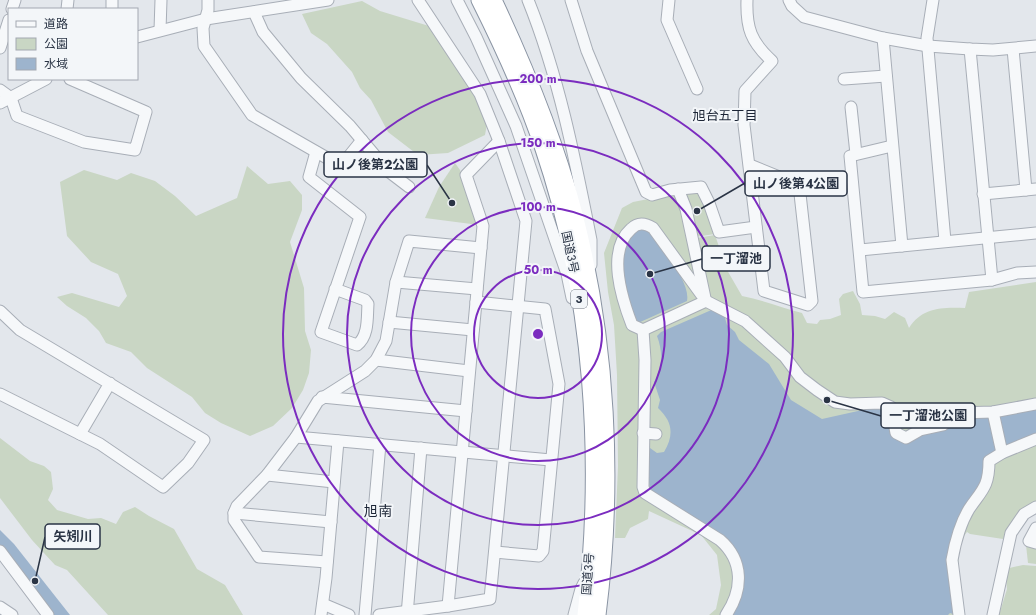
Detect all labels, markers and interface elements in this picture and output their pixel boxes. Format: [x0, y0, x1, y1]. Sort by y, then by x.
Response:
legend [8, 8, 138, 80]
text: 道路 [44, 15, 68, 33]
text: 公園 [44, 35, 68, 53]
text: 水域 [44, 55, 68, 73]
text: 200 m [519, 70, 557, 88]
district label: 旭台五丁目 [692, 106, 758, 125]
text: 150 m [520, 134, 556, 152]
callout: 山ノ後第２公園 [324, 152, 427, 177]
text: 山ノ後第２公園 [332, 155, 418, 174]
callout: 山ノ後第４公園 [745, 171, 847, 196]
text: 山ノ後第４公園 [753, 174, 839, 193]
text: 100 m [520, 198, 556, 216]
street label: 国道3号 [557, 229, 583, 275]
callout: 一丁溜池 [702, 246, 770, 271]
text: 一丁溜池 [710, 249, 762, 268]
text: 50 m [523, 261, 553, 279]
road number: 3 [571, 290, 587, 308]
centre of rings [531, 327, 545, 341]
callout: 一丁溜池公園 [881, 403, 975, 428]
text: 一丁溜池公園 [889, 406, 967, 425]
district label: 旭南 [364, 501, 392, 521]
callout: 矢矧川 [45, 524, 100, 549]
text: 矢矧川 [53, 527, 93, 546]
street label: 国道3号 [578, 552, 598, 596]

